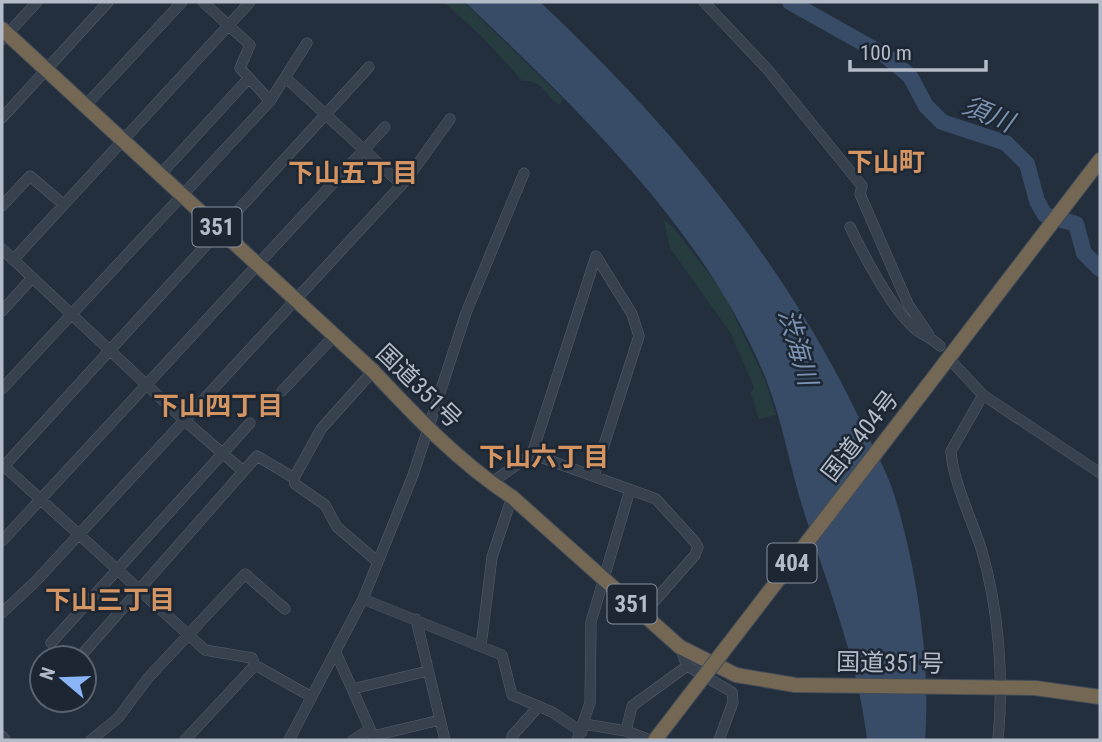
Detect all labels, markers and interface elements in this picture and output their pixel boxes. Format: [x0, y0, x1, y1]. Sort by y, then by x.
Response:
scale bar [850, 28, 986, 72]
text: 100 m [860, 41, 912, 65]
water label: 須川 [958, 90, 1021, 139]
district label: 下山町 [847, 147, 925, 177]
district label: 下山五丁目 [288, 158, 418, 188]
road number: 351 [192, 208, 242, 246]
water label: 渋海川 [773, 305, 824, 392]
street label: 国道351号 [371, 339, 467, 433]
street label: 国道404号 [816, 385, 904, 487]
district label: 下山四丁目 [153, 391, 283, 421]
district label: 下山六丁目 [479, 442, 609, 472]
road number: 404 [768, 544, 816, 582]
road number: 351 [608, 584, 656, 624]
district label: 下山三丁目 [45, 585, 175, 615]
north arrow [28, 644, 98, 714]
street label: 国道351号 [836, 648, 944, 678]
text: N [35, 664, 60, 683]

